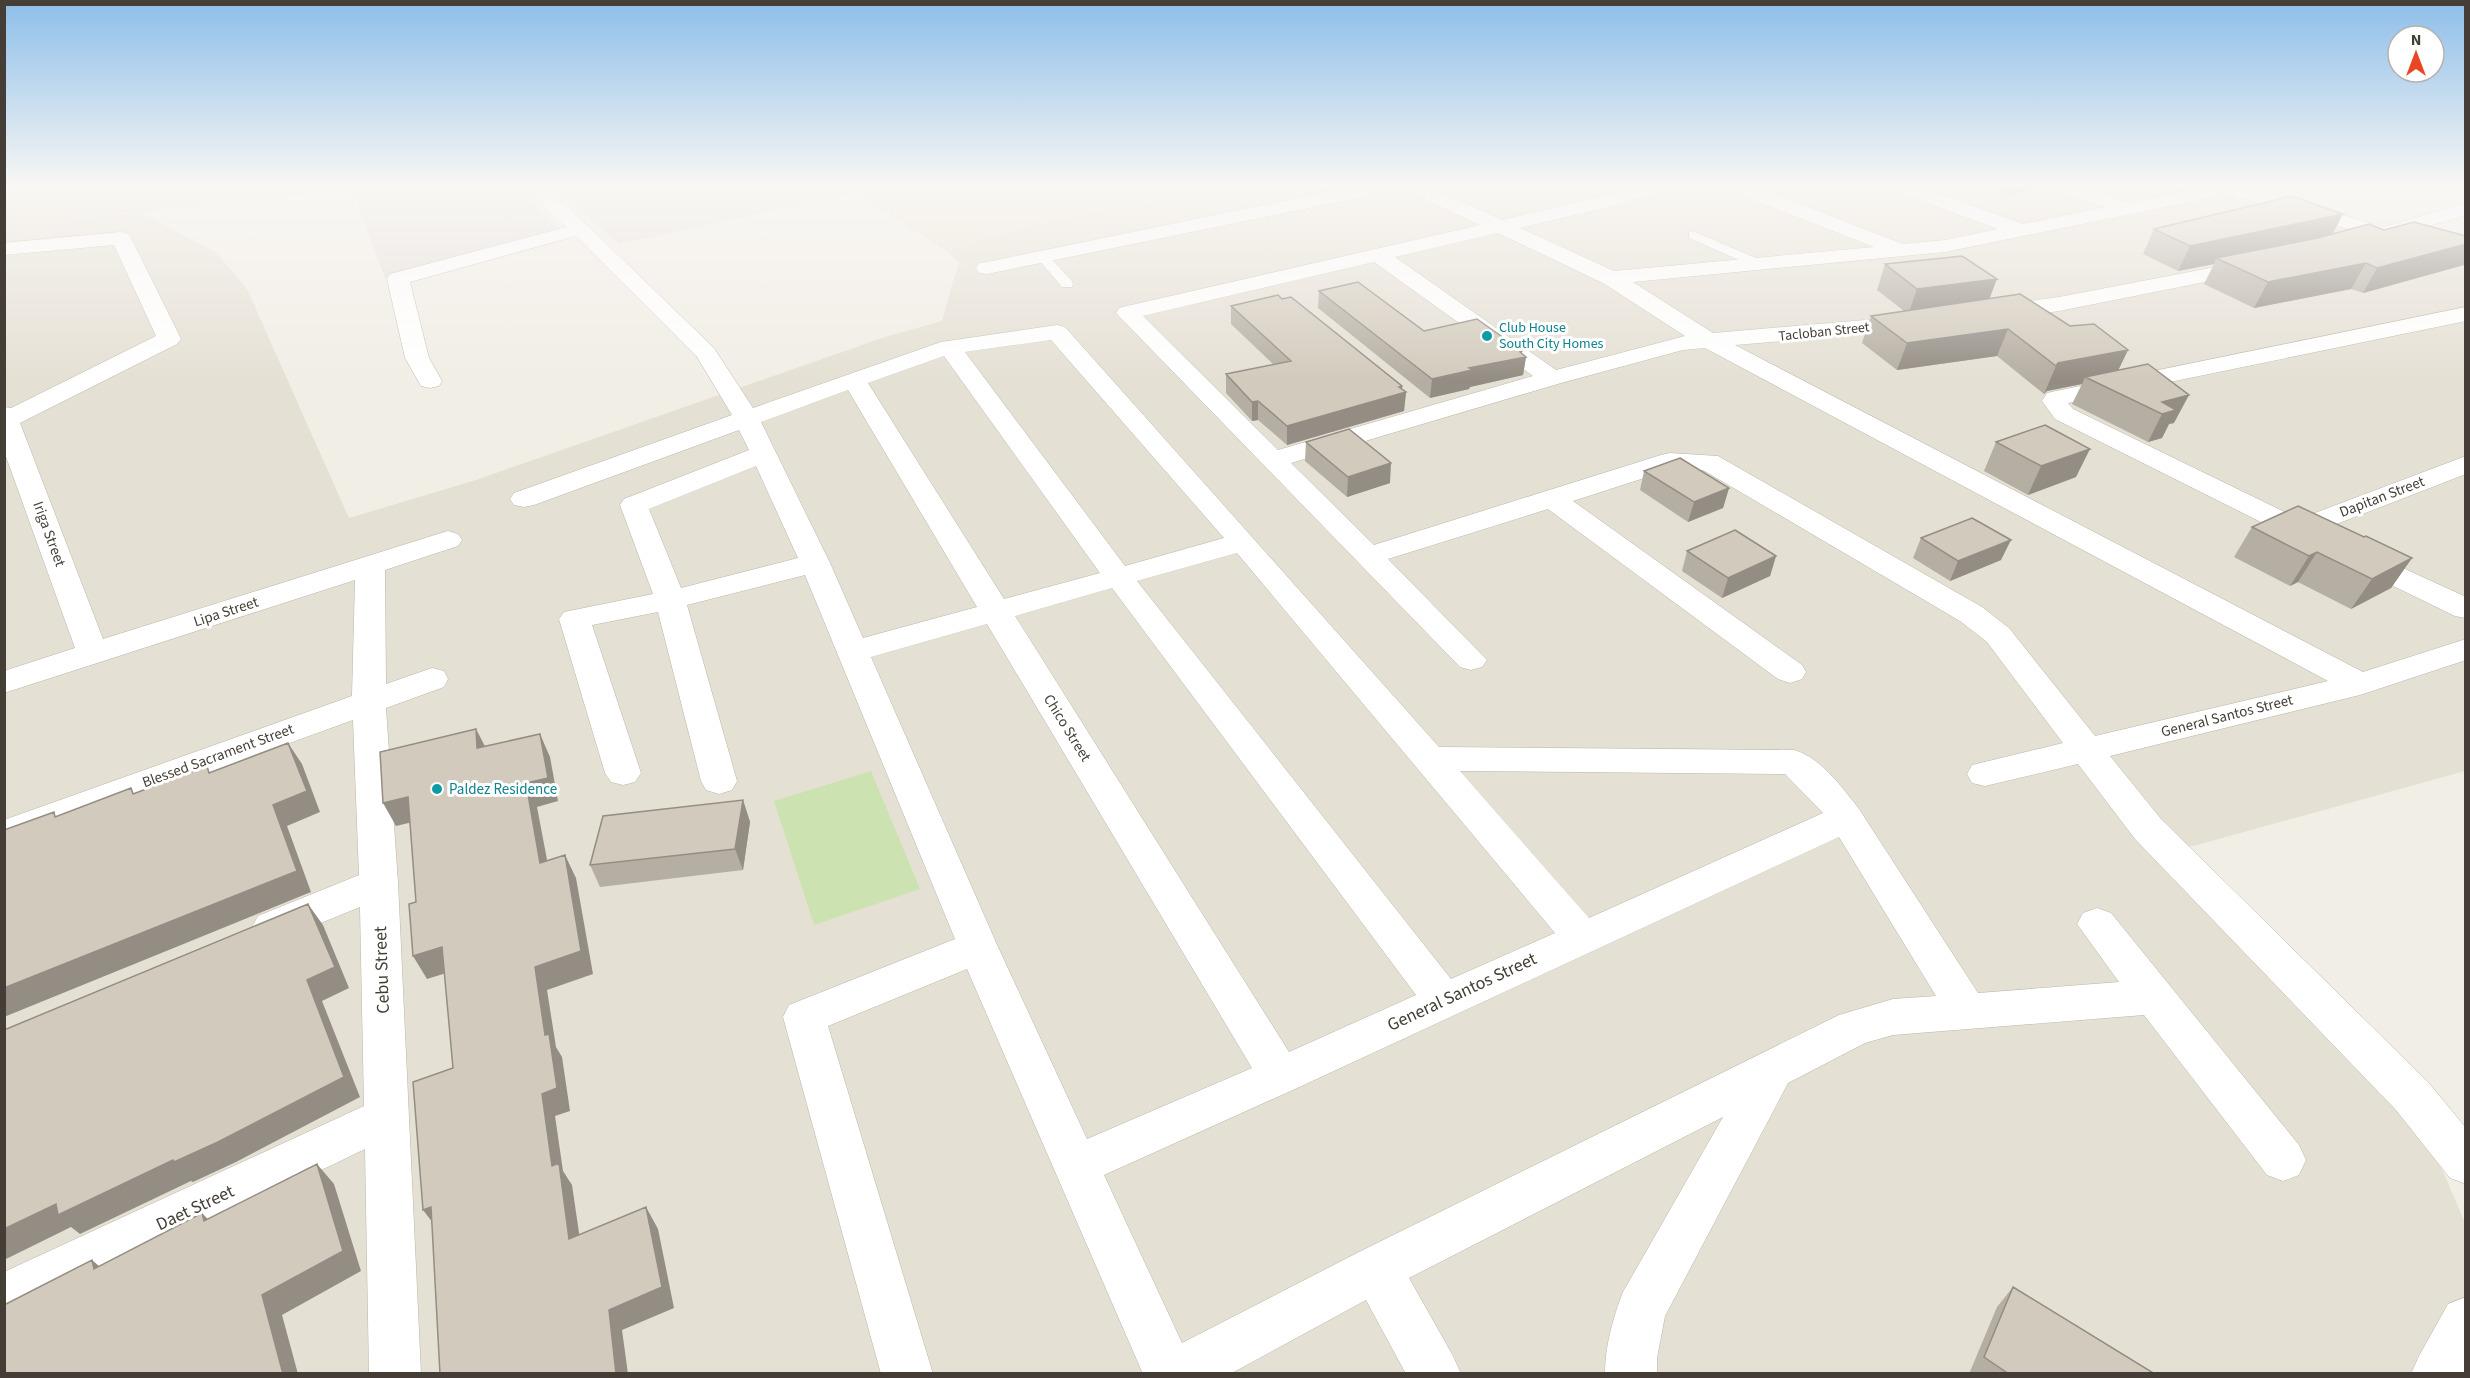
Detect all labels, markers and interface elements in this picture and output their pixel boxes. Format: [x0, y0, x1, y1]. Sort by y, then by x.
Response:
north arrow [2386, 24, 2446, 84]
text: N [2411, 29, 2421, 51]
street label: Tacloban Street [1778, 317, 1871, 347]
place label: Club House South City Homes [1499, 318, 1604, 354]
marker: Club House South City Homes [1480, 329, 1494, 343]
street label: Dapitan Street [2336, 471, 2428, 523]
street label: Iriga Street [27, 498, 71, 570]
street label: Lipa Street [191, 592, 261, 632]
street label: General Santos Street [2159, 689, 2295, 743]
street label: Chico Street [1038, 690, 1096, 766]
street label: Blessed Sacrament Street [139, 719, 297, 793]
place label: Paldez Residence [449, 779, 557, 800]
marker: Paldez Residence [430, 782, 444, 796]
street label: Cebu Street [368, 926, 396, 1014]
street label: General Santos Street [1383, 946, 1541, 1038]
street label: Daet Street [152, 1179, 238, 1237]

